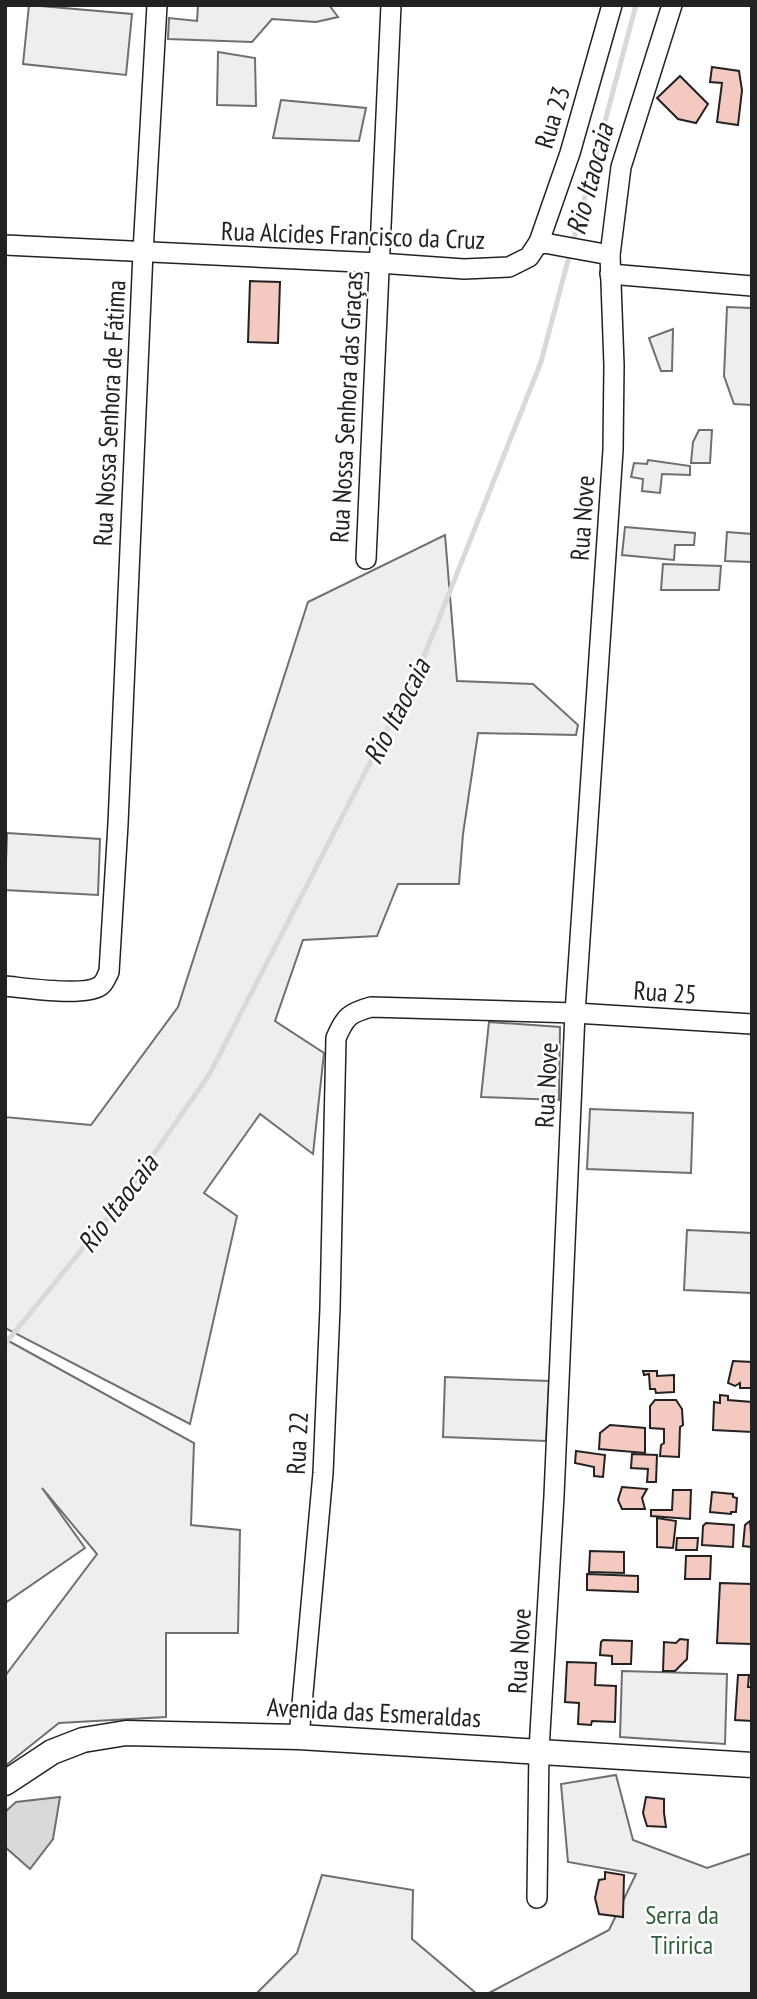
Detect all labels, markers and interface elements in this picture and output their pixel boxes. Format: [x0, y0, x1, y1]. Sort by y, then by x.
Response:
street label: Rua 23 [527, 82, 577, 152]
water label: Rio Itaocaia [556, 118, 622, 239]
street label: Rua Alcides Francisco da Cruz [221, 214, 485, 256]
street label: Rua Nossa Senhora das Graças [322, 270, 370, 544]
street label: Rua Nossa Senhora de Fátima [86, 279, 132, 547]
street label: Rua Nove [563, 474, 601, 562]
water label: Rio Itaocaia [354, 650, 439, 770]
street label: Rua 25 [632, 973, 698, 1011]
street label: Rua Nove [527, 1041, 565, 1129]
water label: Rio Itaocaia [68, 1145, 167, 1259]
street label: Rua 22 [279, 1411, 315, 1475]
street label: Rua Nove [500, 1607, 538, 1695]
street label: Avenida das Esmeraldas [266, 1690, 482, 1734]
park label: Serra da Tiririca [645, 1898, 719, 1961]

